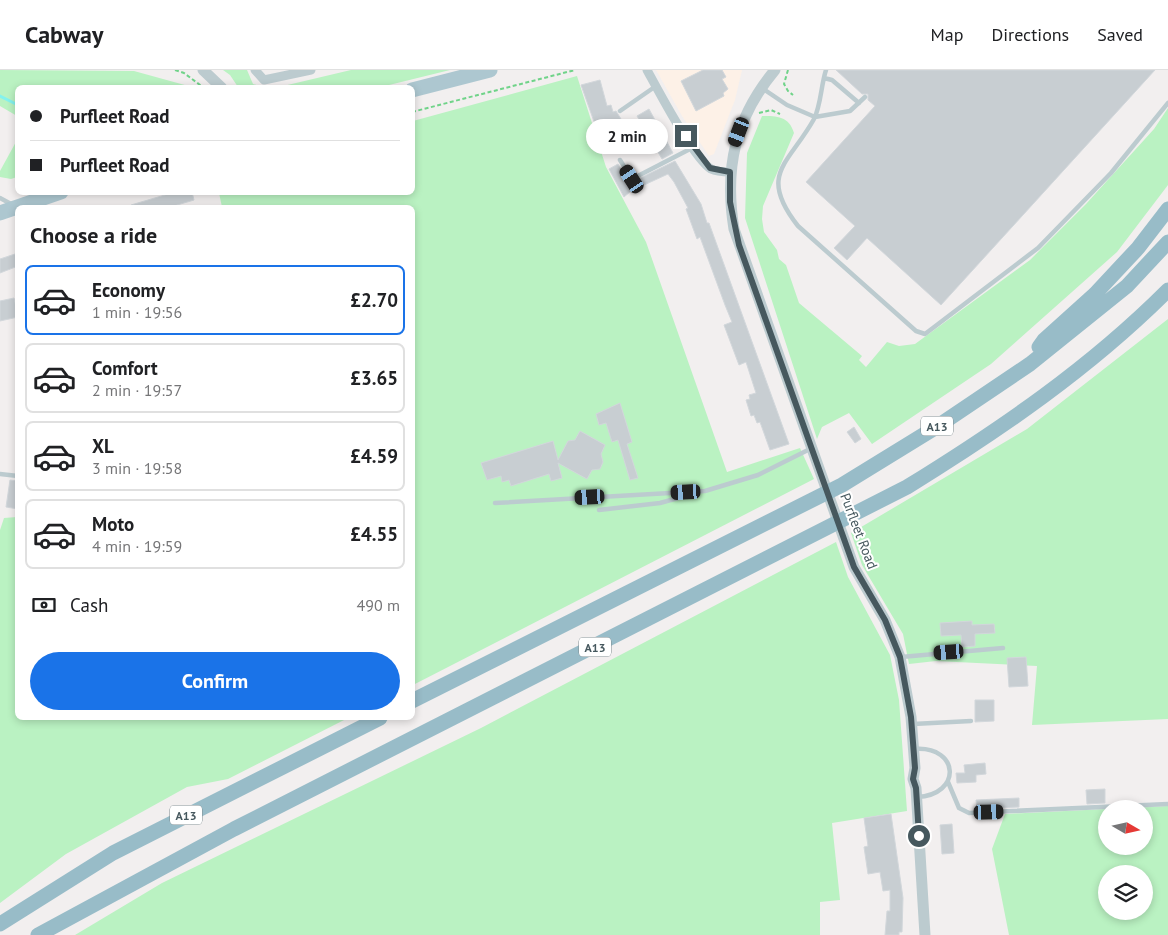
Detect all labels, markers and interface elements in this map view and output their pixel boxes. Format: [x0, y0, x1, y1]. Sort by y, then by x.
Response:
text: Cabway [25, 19, 103, 50]
text: Map [931, 23, 963, 46]
text: Directions [991, 23, 1069, 46]
text: Saved [1097, 23, 1143, 46]
text: Purfleet Road [60, 104, 170, 128]
car [726, 115, 751, 149]
callout: 2 min [586, 118, 668, 154]
route end [675, 125, 697, 147]
text: 2 min [607, 126, 647, 146]
text: Purfleet Road [60, 153, 170, 177]
car [617, 162, 646, 196]
text: Choose a ride [30, 221, 157, 249]
icon: car [32, 278, 77, 323]
text: Economy [92, 278, 165, 302]
text: £2.70 [350, 288, 398, 312]
text: 1 min · 19:56 [92, 302, 182, 322]
icon: car [32, 356, 77, 401]
text: Comfort [92, 356, 158, 380]
text: £3.65 [350, 366, 398, 390]
text: 2 min · 19:57 [92, 380, 182, 400]
road number: A13 [921, 416, 953, 436]
icon: car [32, 434, 77, 479]
text: XL [92, 434, 114, 458]
text: £4.59 [350, 444, 398, 468]
text: 3 min · 19:58 [92, 458, 182, 478]
car [670, 484, 701, 500]
car [574, 489, 605, 505]
street label: Purfleet Road [836, 490, 882, 572]
icon: car [32, 512, 77, 557]
text: Moto [92, 512, 134, 536]
text: £4.55 [350, 522, 398, 546]
text: 4 min · 19:59 [92, 536, 182, 556]
icon: cash [30, 591, 58, 619]
text: Cash [70, 593, 108, 617]
text: 490 m [357, 595, 400, 615]
road number: A13 [579, 638, 611, 656]
car [933, 643, 964, 661]
button: Confirm [30, 652, 400, 710]
north arrow [1098, 800, 1152, 855]
map controls [1098, 800, 1153, 920]
car [973, 804, 1004, 820]
road number: A13 [170, 806, 202, 824]
route start [908, 825, 930, 847]
button: layers [1098, 865, 1153, 920]

